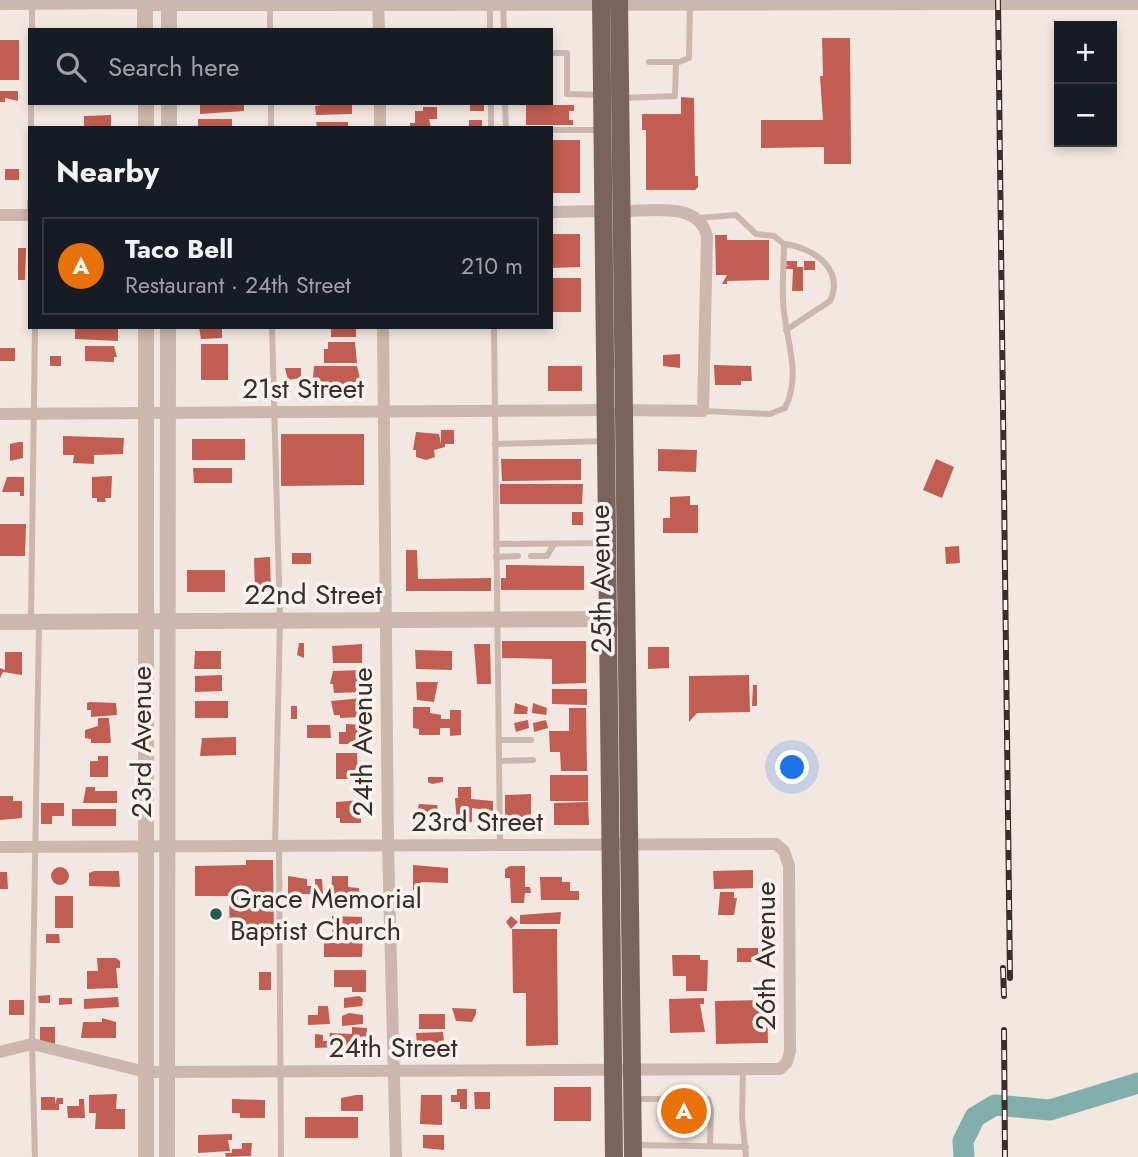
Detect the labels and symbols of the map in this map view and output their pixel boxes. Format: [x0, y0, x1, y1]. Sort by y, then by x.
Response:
street label: 21st Street [242, 368, 364, 409]
street label: 25th Avenue [579, 504, 622, 654]
street label: 22nd Street [244, 574, 382, 615]
street label: 23rd Avenue [121, 666, 162, 818]
street label: 24th Avenue [342, 667, 383, 817]
your location [775, 750, 809, 784]
street label: 23rd Street [411, 801, 543, 842]
place label: Grace Memorial Baptist Church [230, 878, 422, 951]
street label: 26th Avenue [745, 881, 786, 1031]
marker: Grace Memorial Baptist Church [208, 906, 224, 922]
street label: 24th Street [329, 1027, 458, 1068]
pin: A [661, 1085, 707, 1137]

